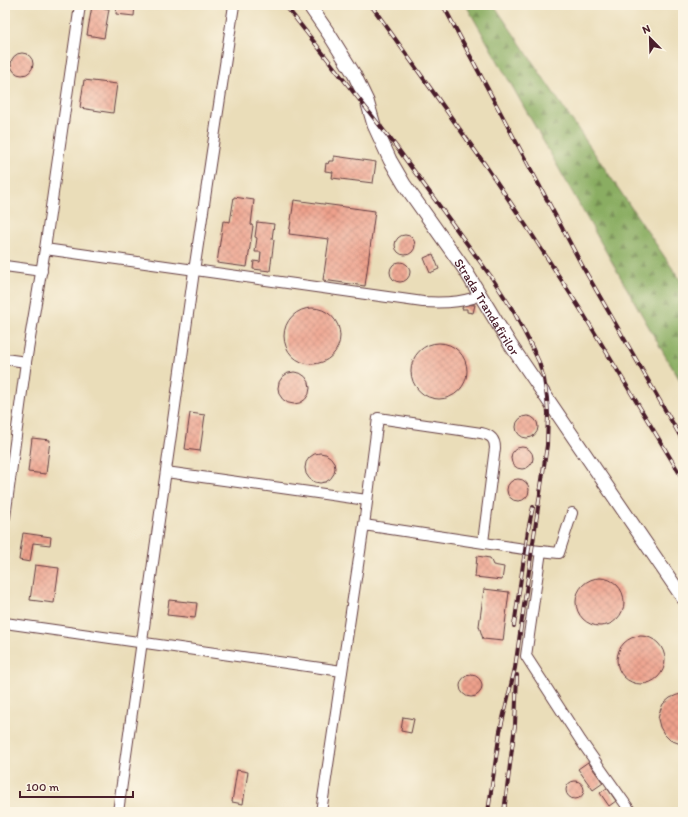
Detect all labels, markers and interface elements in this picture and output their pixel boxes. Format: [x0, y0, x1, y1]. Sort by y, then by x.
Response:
north arrow [630, 18, 670, 58]
text: N [640, 22, 652, 37]
street label: Strada Trandafirilor [451, 255, 523, 359]
scale bar [20, 773, 133, 799]
text: 100 m [26, 780, 59, 794]

